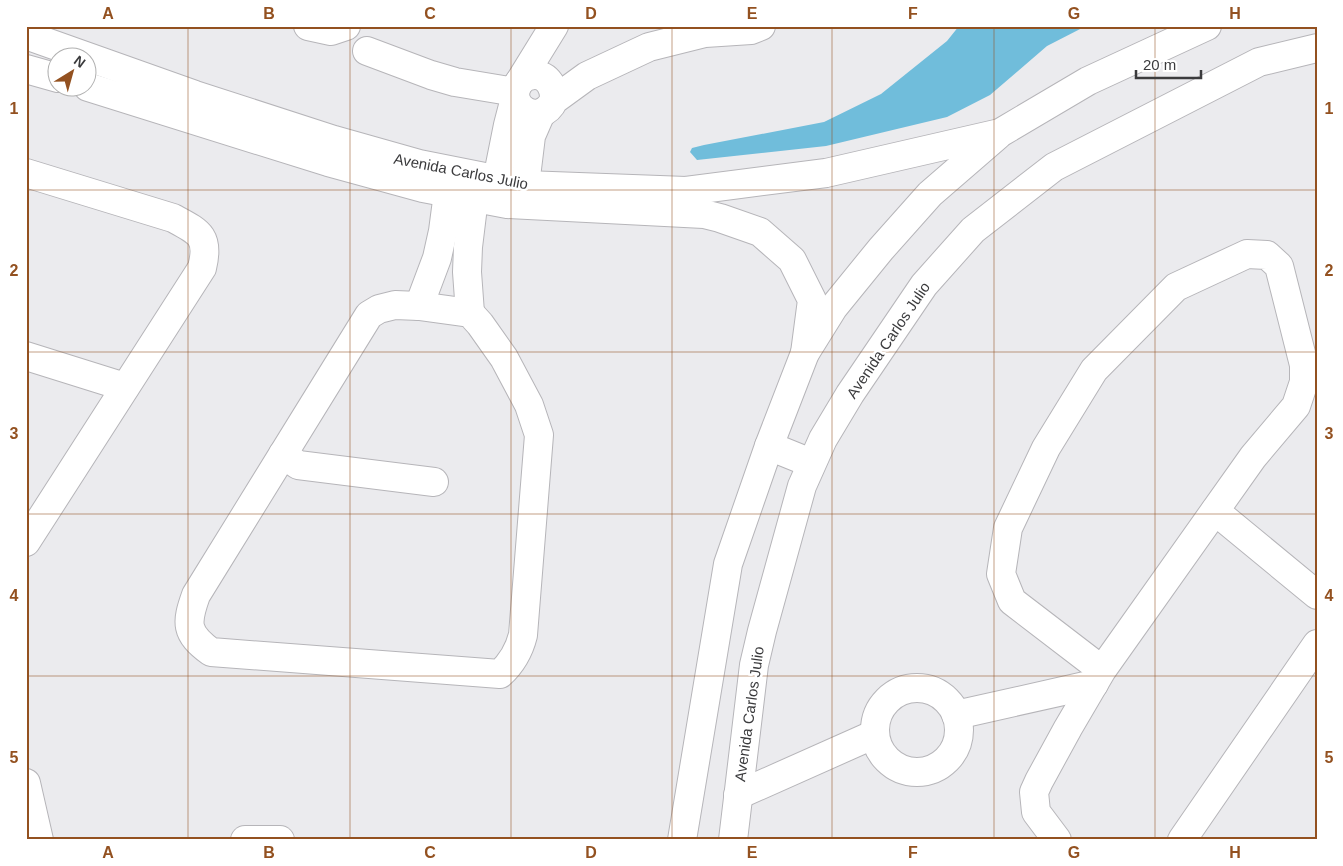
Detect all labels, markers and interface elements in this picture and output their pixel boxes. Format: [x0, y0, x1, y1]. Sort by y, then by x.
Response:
text: A [102, 5, 114, 22]
text: B [263, 5, 275, 22]
text: C [424, 5, 436, 22]
text: D [585, 5, 597, 22]
text: E [747, 5, 758, 22]
text: F [908, 5, 918, 22]
text: G [1068, 5, 1080, 22]
text: H [1229, 5, 1241, 22]
north arrow [48, 48, 98, 98]
scale bar [1136, 48, 1200, 80]
text: N [71, 52, 89, 71]
text: 20 m [1143, 56, 1176, 73]
text: 1 [10, 100, 19, 117]
text: 1 [1325, 100, 1334, 117]
street label: Avenida Carlos Julio [392, 150, 530, 192]
text: 2 [10, 262, 19, 279]
text: 2 [1325, 262, 1334, 279]
street label: Avenida Carlos Julio [843, 279, 933, 401]
text: 3 [10, 425, 19, 442]
text: 3 [1325, 425, 1334, 442]
text: 4 [10, 587, 19, 604]
text: 4 [1325, 587, 1334, 604]
street label: Avenida Carlos Julio [731, 645, 767, 783]
text: 5 [10, 749, 19, 766]
text: 5 [1325, 749, 1334, 766]
text: A [102, 844, 114, 861]
text: B [263, 844, 275, 861]
text: C [424, 844, 436, 861]
text: D [585, 844, 597, 861]
text: E [747, 844, 758, 861]
text: F [908, 844, 918, 861]
text: G [1068, 844, 1080, 861]
text: H [1229, 844, 1241, 861]

